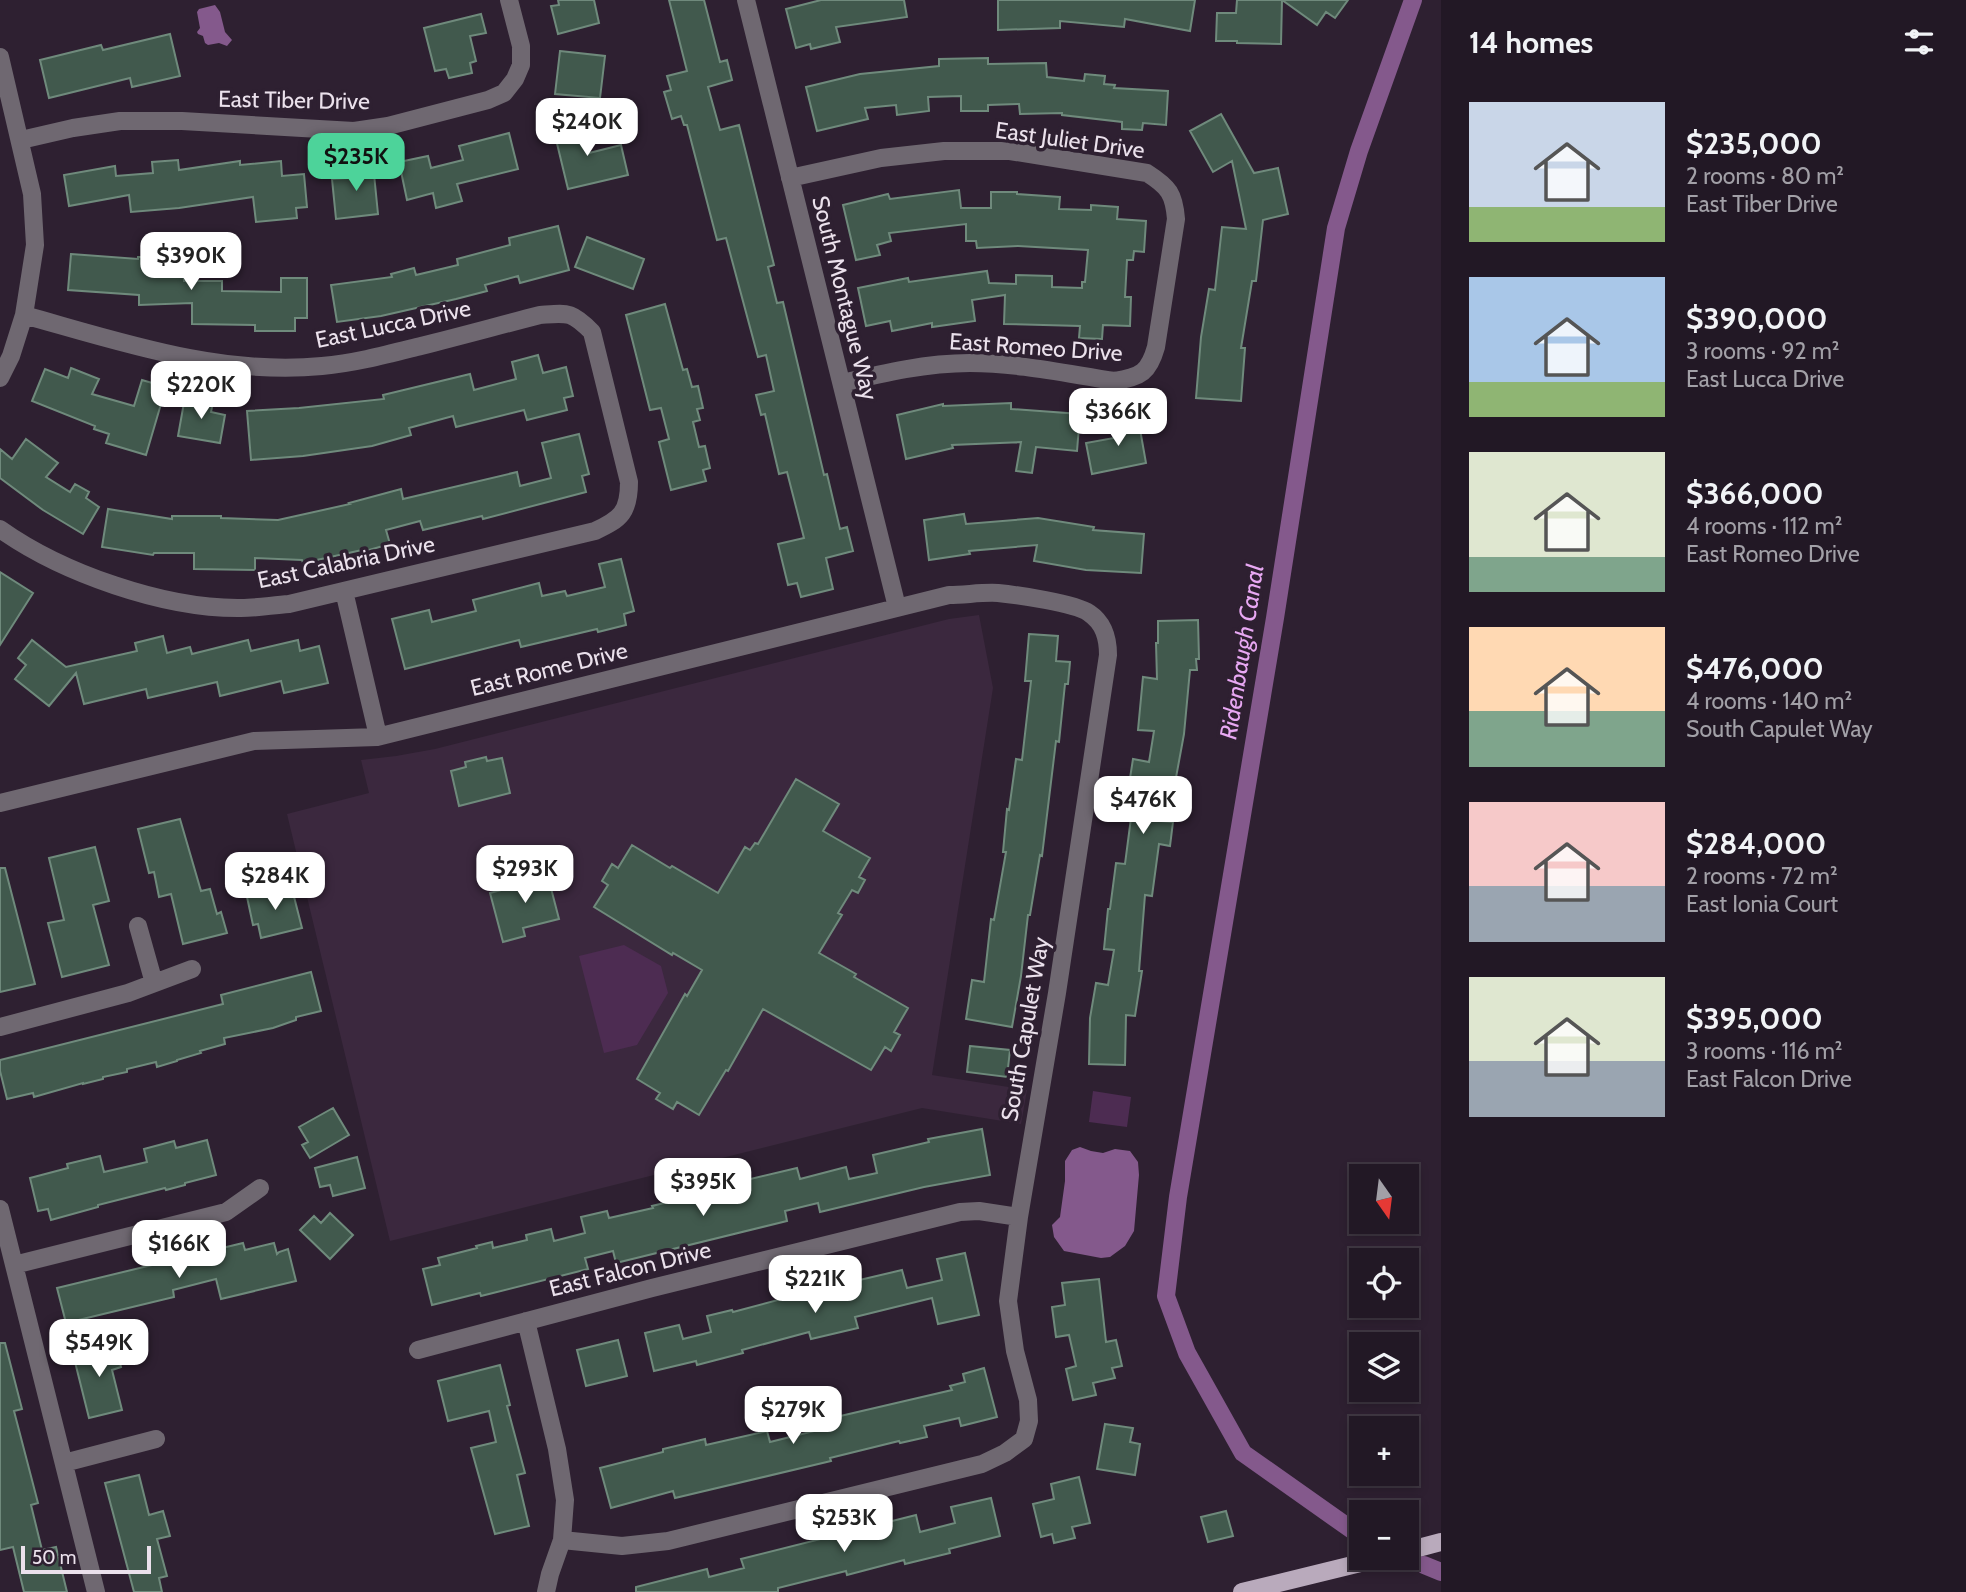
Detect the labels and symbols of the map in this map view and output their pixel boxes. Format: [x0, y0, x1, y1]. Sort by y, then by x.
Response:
street label: East Tiber Drive [218, 85, 370, 115]
pin: $240K [538, 99, 636, 158]
street label: East Juliet Drive [994, 116, 1147, 164]
pin: $235K [307, 134, 405, 193]
street label: South Montague Way [806, 193, 884, 403]
pin: $390K [142, 232, 240, 292]
street label: East Lucca Drive [313, 294, 473, 354]
street label: East Romeo Drive [948, 327, 1124, 367]
pin: $220K [152, 362, 250, 421]
pin: $366K [1069, 388, 1167, 448]
street label: East Calabria Drive [255, 529, 437, 594]
water label: Ridenbaugh Canal [1213, 562, 1270, 742]
street label: East Rome Drive [467, 636, 631, 702]
pin: $476K [1094, 776, 1192, 836]
pin: $293K [476, 846, 574, 905]
pin: $284K [226, 852, 324, 912]
street label: South Capulet Way [995, 934, 1055, 1123]
pin: $395K [654, 1158, 752, 1218]
north arrow [1349, 1164, 1419, 1234]
pin: $166K [130, 1220, 228, 1280]
street label: East Falcon Drive [546, 1235, 714, 1303]
pin: $221K [766, 1256, 864, 1315]
pin: $549K [50, 1320, 148, 1379]
pin: $279K [744, 1386, 842, 1446]
pin: $253K [795, 1494, 893, 1554]
scale bar [21, 1543, 150, 1575]

